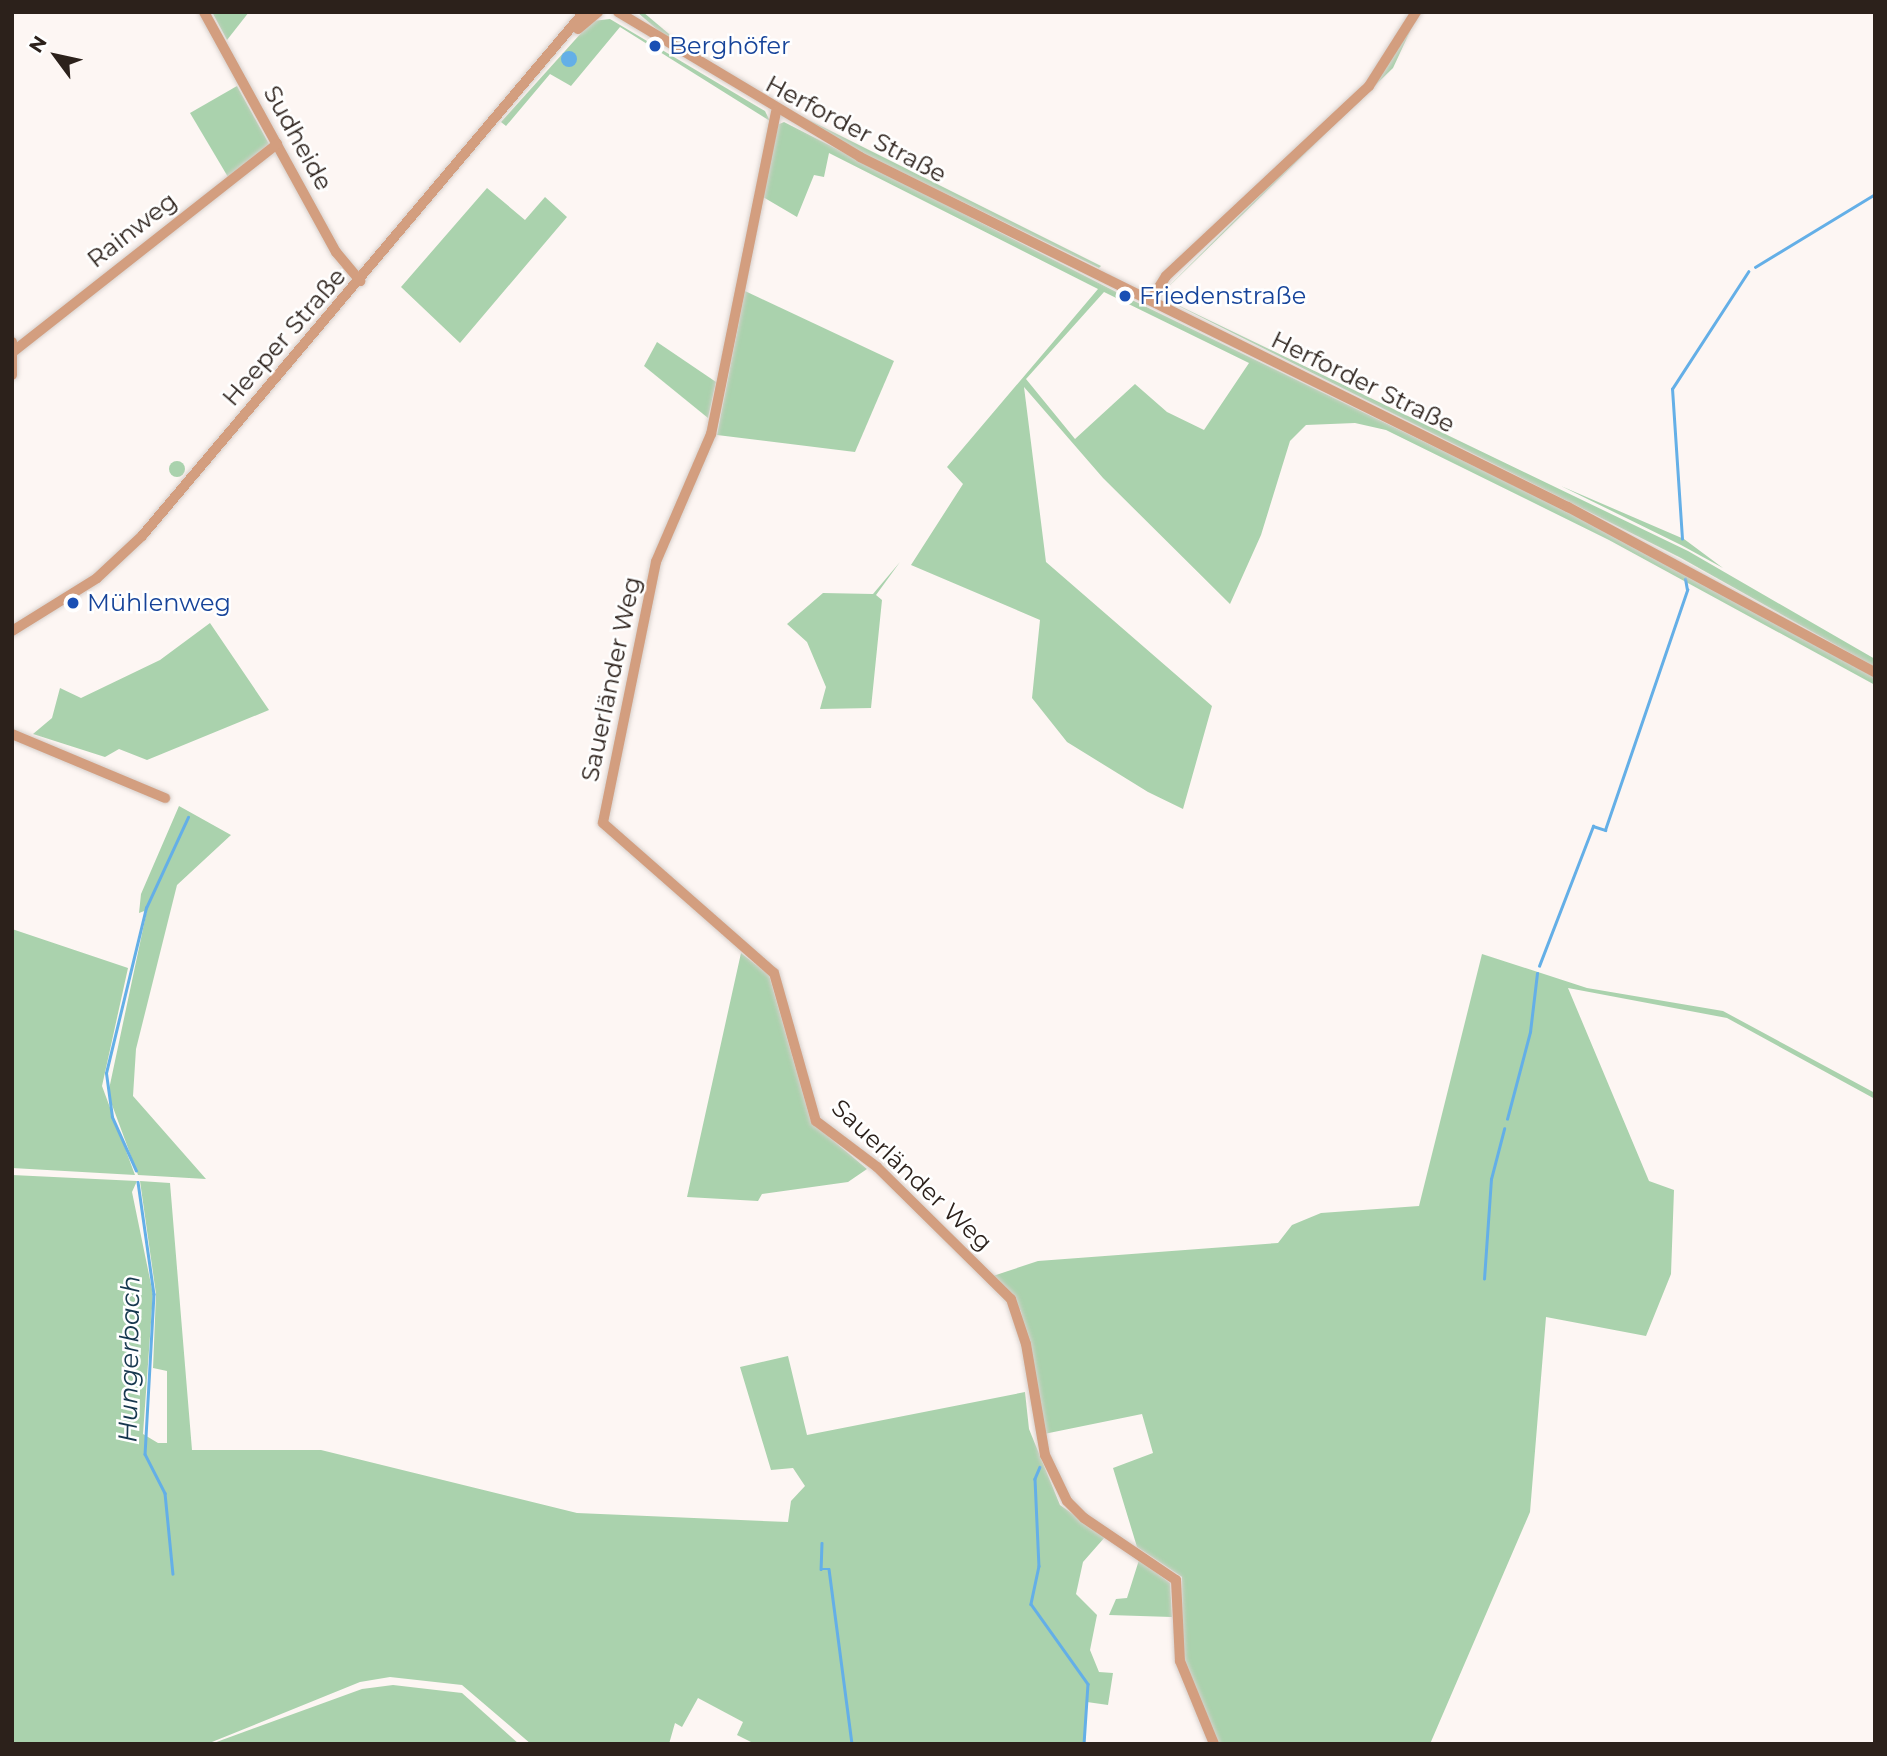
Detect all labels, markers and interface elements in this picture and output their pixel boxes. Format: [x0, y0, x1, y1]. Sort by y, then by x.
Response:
north arrow [21, 21, 91, 91]
text: N [24, 32, 52, 57]
place label: Berghöfer [669, 32, 791, 60]
marker: Berghöfer [647, 38, 663, 54]
street label: Herforder Straße [761, 69, 951, 189]
street label: Sudheide [258, 81, 338, 195]
street label: Rainweg [82, 186, 182, 274]
street label: Heeper Straße [216, 262, 352, 412]
place label: Friedenstraße [1139, 282, 1306, 310]
marker: Friedenstraße [1117, 288, 1133, 304]
street label: Herforder Straße [1267, 325, 1459, 439]
street label: Sauerländer Weg [575, 574, 647, 784]
place label: Mühlenweg [87, 589, 231, 617]
marker: Mühlenweg [65, 595, 81, 611]
street label: Sauerländer Weg [826, 1093, 998, 1257]
water label: Hungerbach [113, 1275, 147, 1443]

